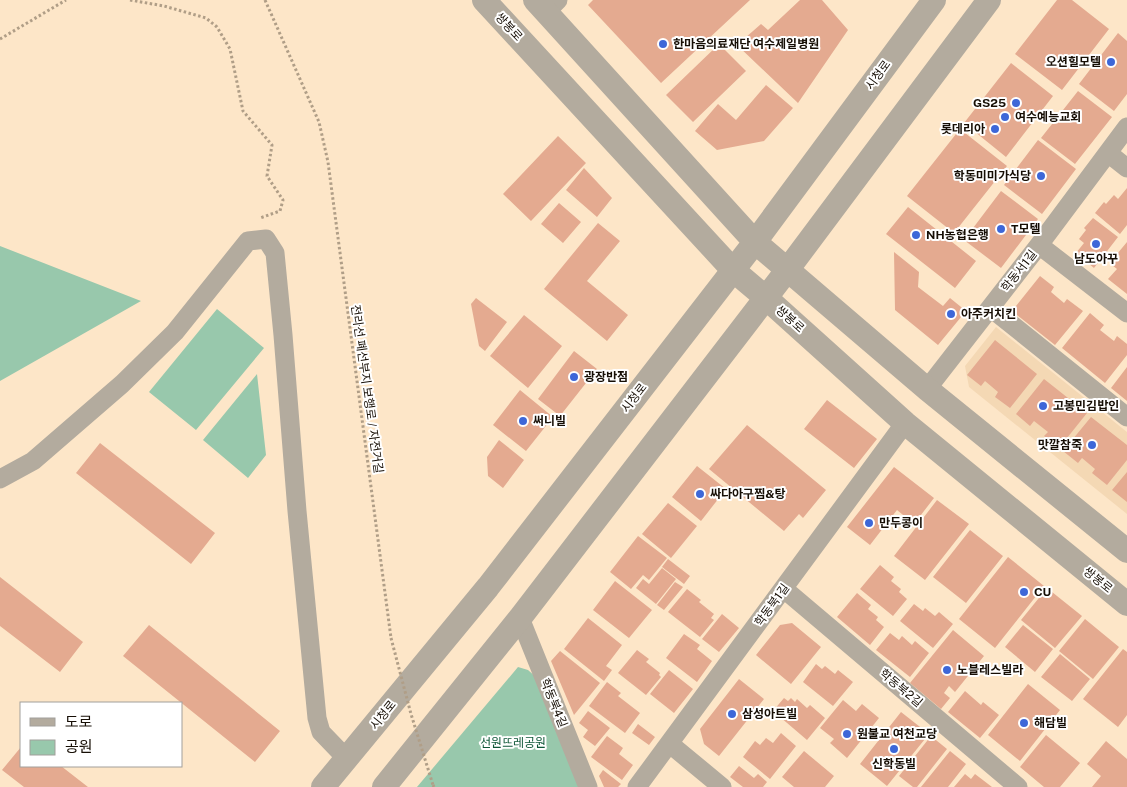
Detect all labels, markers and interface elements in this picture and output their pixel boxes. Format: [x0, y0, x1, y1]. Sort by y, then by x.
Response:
street label: 쌍봉로 [493, 10, 525, 44]
place label: 한마음의료재단 여수제일병원 [673, 37, 819, 51]
marker: 한마음의료재단 여수제일병원 [657, 38, 669, 50]
place label: 오션힐모텔 [1046, 55, 1101, 69]
marker: 오션힐모텔 [1105, 56, 1117, 68]
street label: 시청로 [863, 57, 893, 93]
place label: GS25 [973, 96, 1006, 110]
marker: GS25 [1010, 97, 1022, 109]
place label: 여수예능교회 [1015, 110, 1081, 124]
marker: 여수예능교회 [999, 111, 1011, 123]
place label: 롯데리아 [941, 122, 985, 136]
marker: 롯데리아 [989, 123, 1001, 135]
place label: 학동미미가식당 [954, 169, 1031, 183]
marker: 학동미미가식당 [1035, 170, 1047, 182]
place label: T모텔 [1011, 222, 1040, 236]
marker: T모텔 [995, 223, 1007, 235]
place label: NH농협은행 [926, 228, 989, 242]
marker: NH농협은행 [910, 229, 922, 241]
marker: 남도아꾸 [1090, 238, 1102, 250]
street label: 학동서1길 [998, 247, 1040, 295]
place label: 남도아꾸 [1074, 252, 1118, 266]
street label: 쌍봉로 [773, 303, 807, 335]
street label: 전라선 폐선부지 보행로 / 자전거길 [348, 304, 386, 474]
place label: 아주커치킨 [961, 307, 1016, 321]
marker: 아주커치킨 [945, 308, 957, 320]
place label: 광장반점 [584, 370, 628, 384]
marker: 광장반점 [568, 371, 580, 383]
street label: 시청로 [618, 381, 650, 415]
place label: 고봉민김밥인 [1053, 399, 1119, 413]
marker: 고봉민김밥인 [1037, 400, 1049, 412]
place label: 써니빌 [533, 414, 566, 428]
marker: 써니빌 [517, 415, 529, 427]
place label: 맛깔참죽 [1038, 438, 1082, 452]
marker: 맛깔참죽 [1086, 439, 1098, 451]
place label: 싸다아구찜&탕 [710, 487, 786, 501]
marker: 싸다아구찜&탕 [694, 488, 706, 500]
place label: 만두콩이 [879, 516, 923, 530]
marker: 만두콩이 [863, 517, 875, 529]
street label: 쌍봉로 [1081, 564, 1115, 596]
street label: 학동북1길 [752, 581, 792, 629]
place label: CU [1034, 585, 1051, 599]
marker: CU [1018, 586, 1030, 598]
place label: 노블레스빌라 [957, 663, 1023, 677]
marker: 노블레스빌라 [941, 664, 953, 676]
street label: 학동북2길 [877, 666, 925, 710]
street label: 학동북4길 [538, 676, 570, 730]
street label: 시청로 [367, 698, 399, 732]
legend [20, 702, 182, 767]
place label: 삼성아트빌 [742, 707, 797, 721]
marker: 삼성아트빌 [726, 708, 738, 720]
text: 도로 [65, 713, 93, 730]
place label: 해담빌 [1034, 716, 1067, 730]
marker: 해담빌 [1018, 717, 1030, 729]
place label: 원불교 여천교당 [857, 727, 937, 741]
marker: 원불교 여천교당 [841, 728, 853, 740]
park label: 선원뜨레공원 [480, 736, 546, 750]
text: 공원 [65, 738, 93, 755]
marker: 신학동빌 [888, 743, 900, 755]
place label: 신학동빌 [872, 757, 916, 771]

